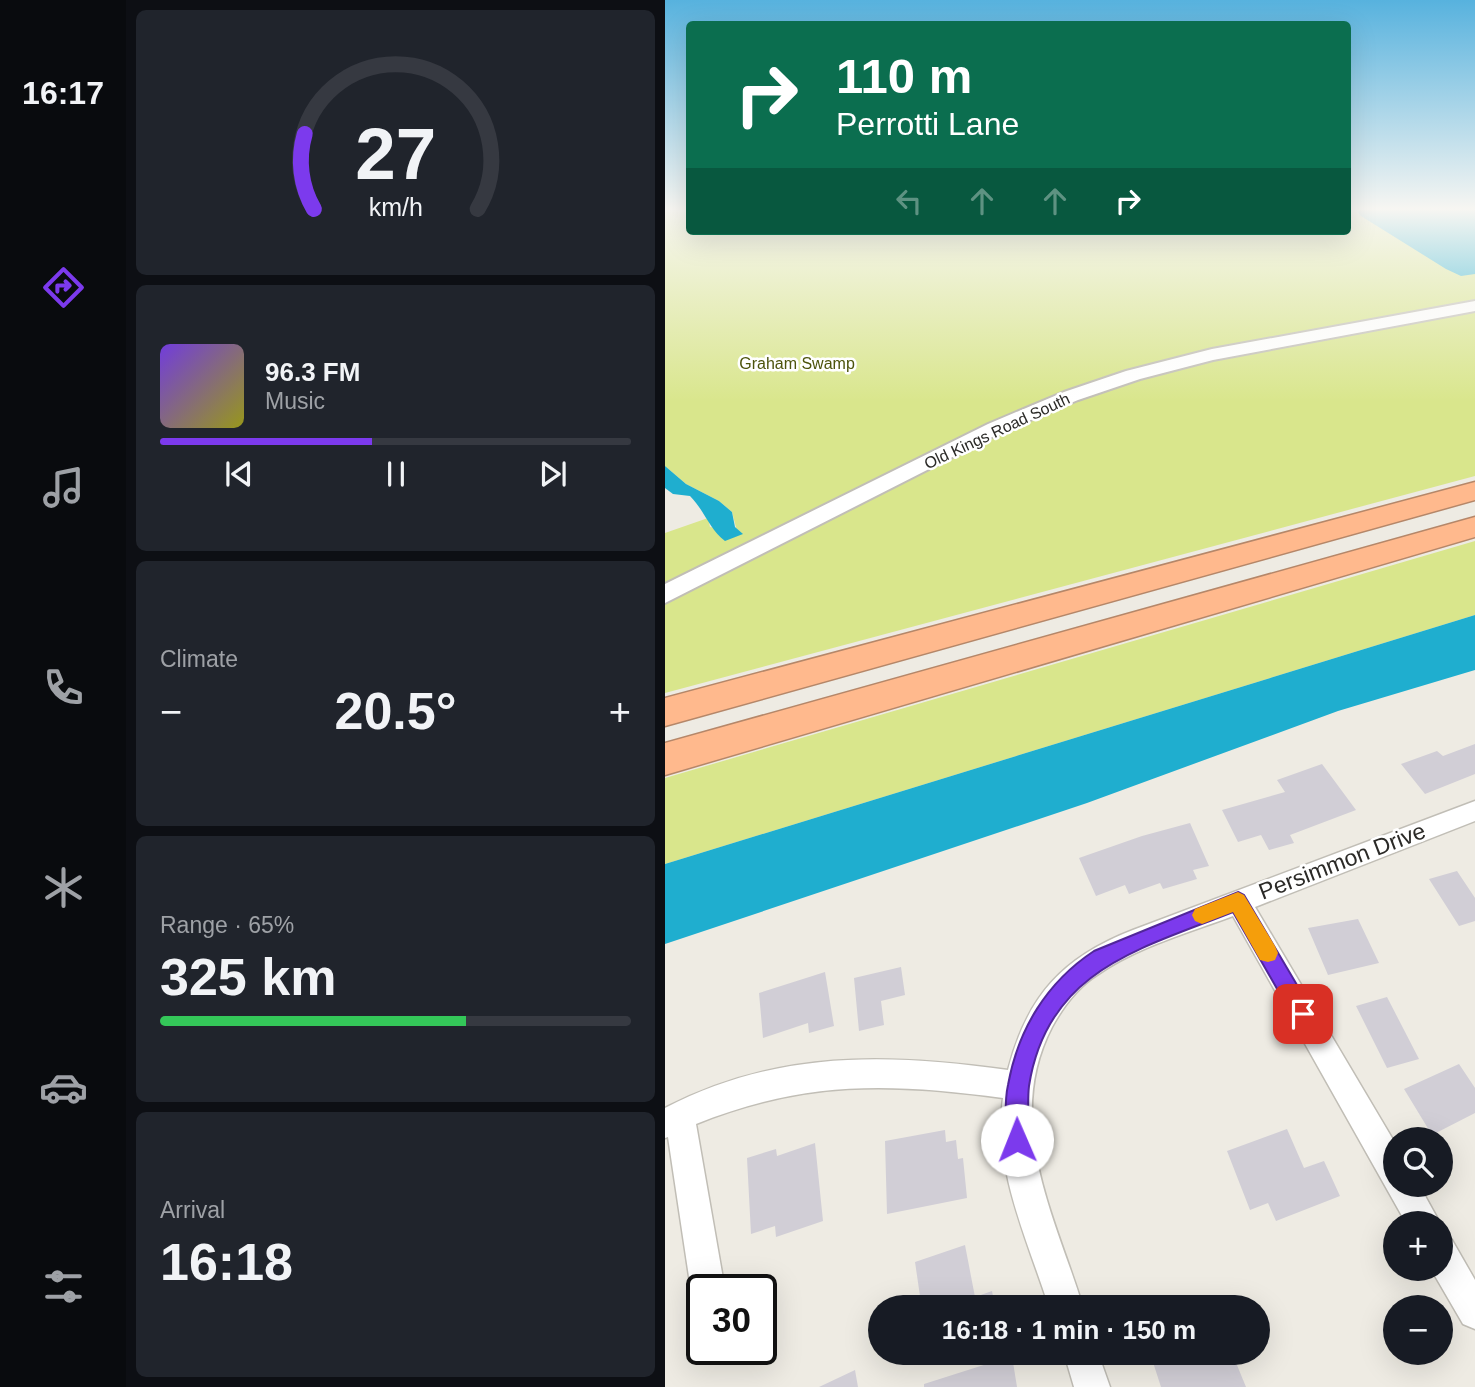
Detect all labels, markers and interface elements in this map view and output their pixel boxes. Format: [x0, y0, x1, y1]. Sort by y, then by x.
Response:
icon: right [721, 49, 812, 140]
text: 110 m [836, 49, 972, 103]
text: 16:17 [22, 75, 104, 111]
text: Perrotti Lane [836, 106, 1019, 142]
text: 27 [355, 113, 436, 194]
icon: left [890, 182, 928, 220]
icon: ahead [963, 182, 1001, 220]
icon: ahead [1036, 182, 1074, 220]
icon: right [1109, 182, 1147, 220]
text: km/h [368, 193, 423, 221]
icon: directions [39, 263, 88, 312]
park label: Graham Swamp [739, 355, 855, 372]
text: 96.3 FM [265, 357, 360, 387]
text: Music [265, 388, 325, 414]
street label: Old Kings Road South [922, 390, 1072, 472]
icon: previous [220, 455, 258, 493]
icon: pause [377, 455, 415, 493]
icon: next [534, 455, 572, 493]
icon: music [39, 463, 88, 512]
text: Climate [160, 646, 238, 672]
icon: phone [39, 663, 88, 712]
text: 20.5° [334, 682, 457, 740]
text: − [160, 691, 182, 733]
text: + [609, 691, 631, 733]
street label: Persimmon Drive [1255, 817, 1429, 905]
icon: climate [39, 863, 88, 912]
text: Range · 65% [160, 912, 294, 938]
text: 325 km [160, 948, 336, 1006]
pin [1273, 984, 1333, 1044]
icon: arrive [1284, 995, 1322, 1033]
icon: car [39, 1063, 88, 1112]
position arrow [980, 1103, 1054, 1177]
map controls [1383, 1127, 1453, 1365]
button: search [1383, 1127, 1453, 1197]
text: Arrival [160, 1197, 225, 1223]
button: + [1383, 1211, 1453, 1281]
text: 16:18 [160, 1233, 293, 1291]
icon: filters [39, 1262, 88, 1311]
speed limit sign: 30 [686, 1274, 777, 1365]
button: − [1383, 1295, 1453, 1365]
text: 16:18 · 1 min · 150 m [942, 1315, 1196, 1345]

